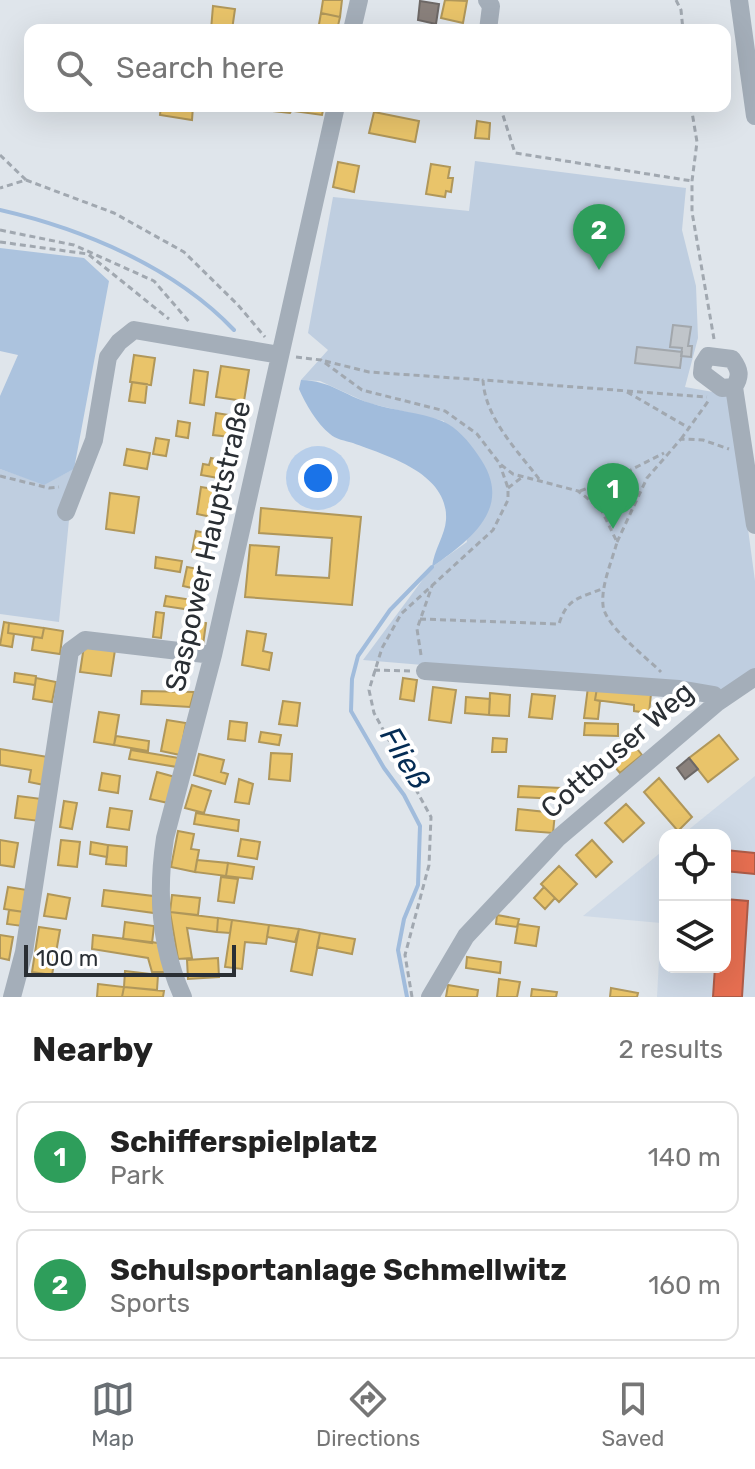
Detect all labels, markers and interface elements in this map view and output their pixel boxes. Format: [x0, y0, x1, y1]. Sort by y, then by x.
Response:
search box [24, 24, 731, 112]
icon: search [52, 46, 96, 90]
text: Search here [116, 50, 284, 86]
pin: 2 [573, 204, 625, 270]
street label: Saspower Hauptstraße [158, 398, 258, 694]
your location [298, 458, 338, 498]
pin: 1 [587, 463, 639, 529]
street label: Cottbuser Weg [534, 675, 700, 825]
water label: Fließ [372, 720, 438, 796]
map controls [659, 829, 731, 973]
button: locate [659, 829, 731, 901]
button: layers [659, 901, 731, 973]
scale bar [24, 941, 236, 977]
text: 100 m [36, 945, 98, 972]
text: Nearby [32, 1029, 153, 1070]
text: 2 results [619, 1034, 723, 1065]
text: Schifferspielplatz [110, 1124, 377, 1160]
text: 1 [54, 1142, 66, 1173]
text: 140 m [648, 1142, 721, 1173]
text: Park [110, 1160, 164, 1191]
text: Schulsportanlage Schmellwitz [110, 1252, 567, 1288]
text: 2 [52, 1270, 68, 1301]
text: 160 m [648, 1270, 721, 1301]
text: Sports [110, 1288, 190, 1319]
tab: Map [91, 1377, 135, 1452]
tab: Directions [316, 1377, 420, 1452]
tab: Saved [602, 1377, 664, 1452]

